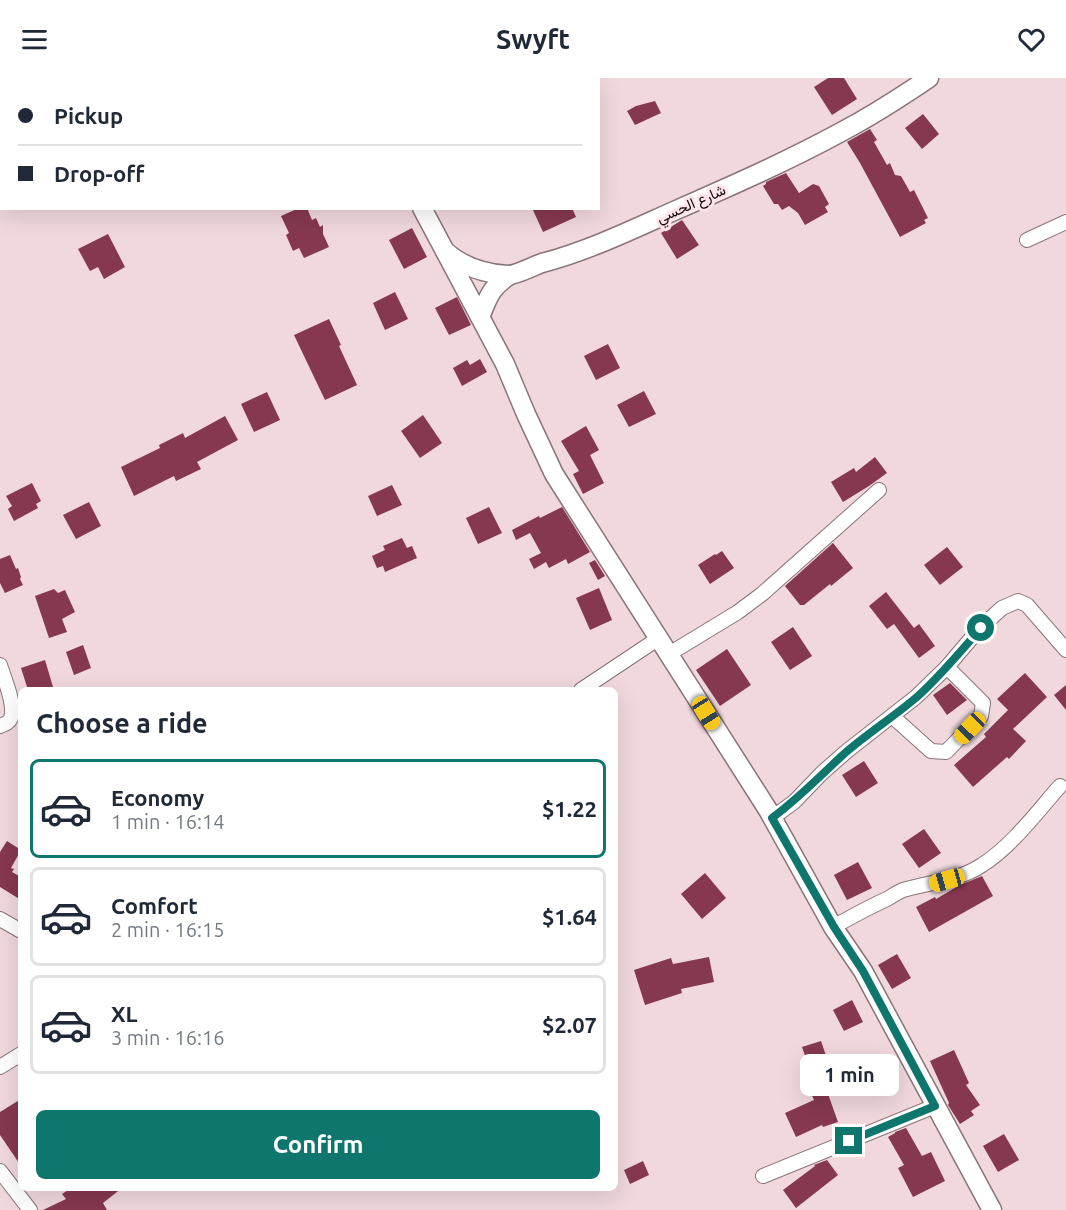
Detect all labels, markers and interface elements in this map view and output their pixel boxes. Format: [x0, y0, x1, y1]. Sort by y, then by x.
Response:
icon: menu [18, 23, 51, 56]
icon: heart [1015, 23, 1048, 56]
text: Swyft [496, 24, 570, 54]
text: Pickup [54, 103, 123, 128]
text: Drop-off [54, 161, 144, 186]
street label: شارع الحسي [654, 181, 730, 231]
route start [967, 614, 994, 641]
car [689, 693, 723, 733]
text: Choose a ride [36, 708, 208, 738]
car [951, 709, 989, 747]
icon: car [39, 782, 93, 836]
text: Economy [111, 785, 204, 810]
text: $1.22 [542, 796, 597, 821]
text: 1 min · 16:14 [111, 810, 225, 833]
car [927, 866, 967, 894]
icon: car [39, 890, 93, 944]
text: Comfort [111, 893, 198, 918]
text: $1.64 [542, 904, 597, 929]
text: 2 min · 16:15 [111, 918, 225, 941]
icon: car [39, 998, 93, 1052]
text: XL [111, 1001, 138, 1026]
text: $2.07 [542, 1012, 597, 1037]
text: 3 min · 16:16 [111, 1026, 225, 1049]
callout: 1 min [800, 1054, 898, 1096]
text: 1 min [824, 1063, 875, 1086]
button: Confirm [36, 1110, 600, 1179]
route end [835, 1127, 862, 1154]

